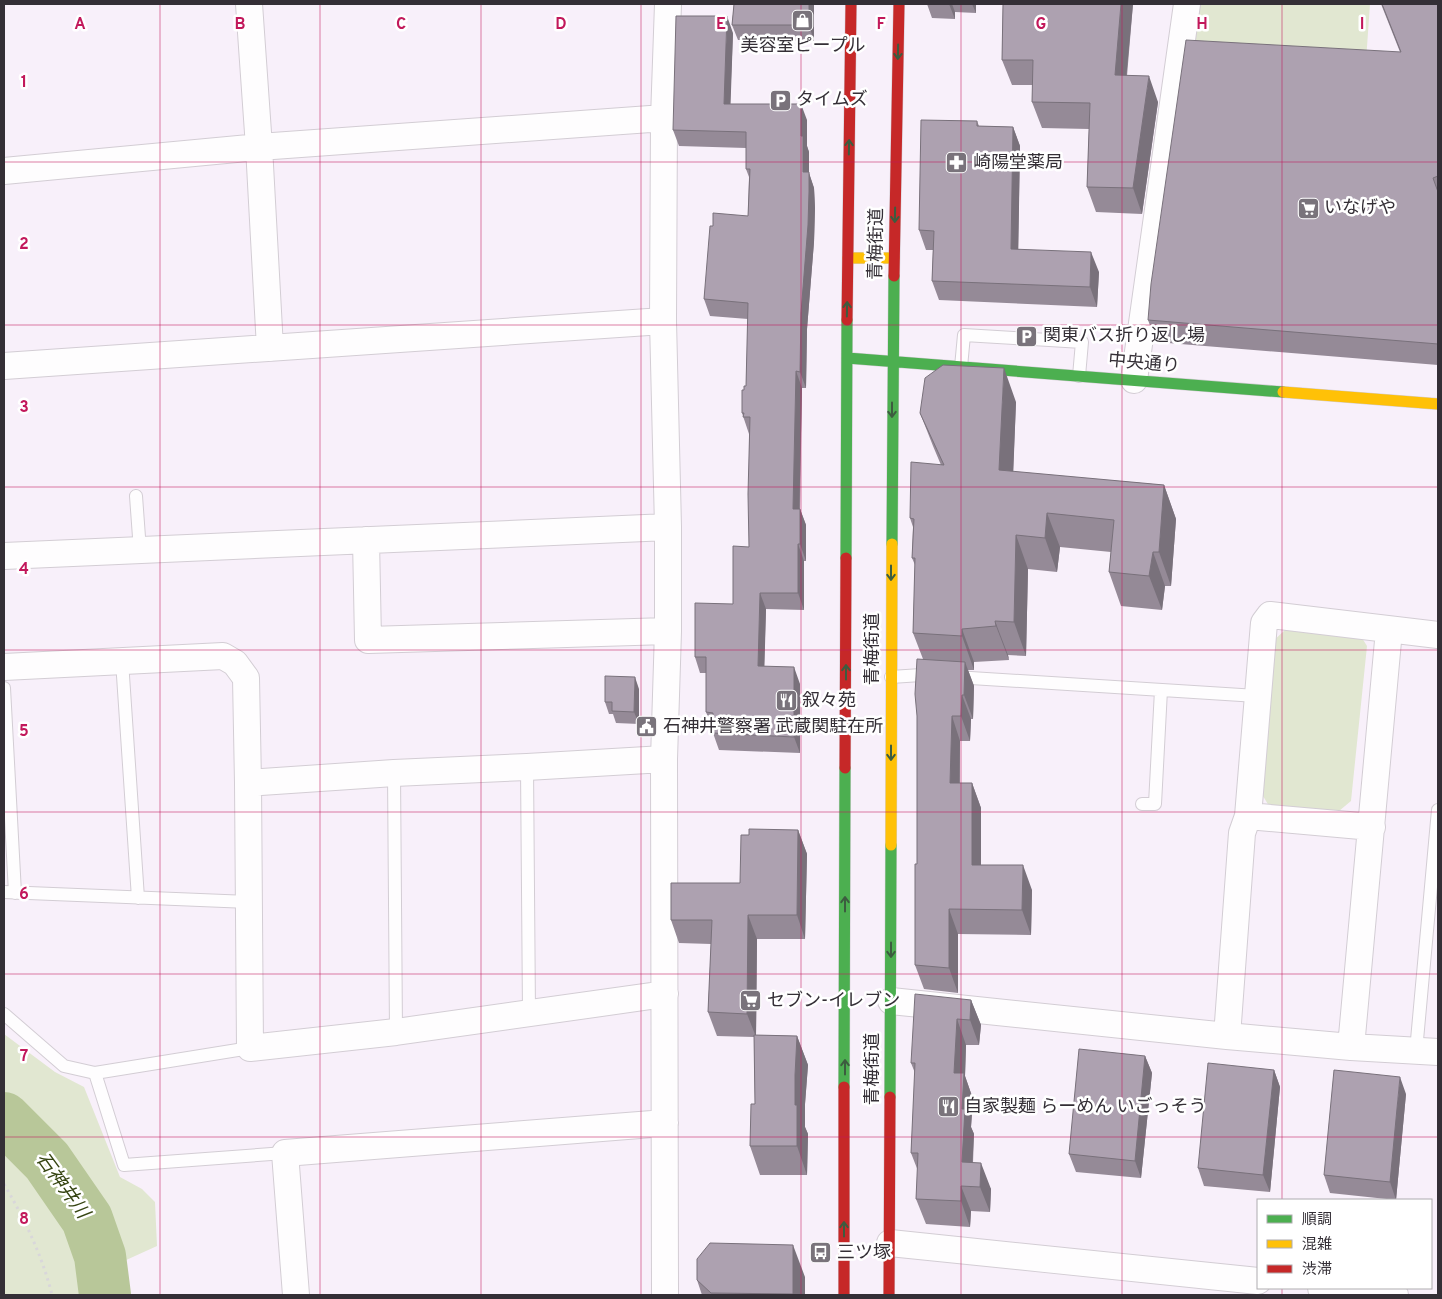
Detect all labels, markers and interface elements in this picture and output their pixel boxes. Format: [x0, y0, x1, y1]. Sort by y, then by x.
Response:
shop icon: 美容室ピープル [791, 9, 815, 33]
text: A [74, 15, 86, 35]
text: B [234, 15, 246, 35]
text: C [396, 15, 406, 35]
text: D [555, 15, 567, 35]
text: E [716, 15, 726, 35]
text: F [876, 15, 886, 35]
text: G [1036, 15, 1046, 35]
text: H [1196, 15, 1208, 35]
text: I [1360, 15, 1364, 35]
place label: 美容室ピープル [741, 35, 865, 58]
one-way arrow [893, 44, 903, 60]
text: 1 [21, 73, 27, 93]
parking icon: タイムズ [768, 88, 792, 112]
place label: タイムズ [796, 89, 868, 112]
one-way arrow [844, 139, 854, 156]
pharmacy icon: 崎陽堂薬局 [945, 151, 969, 175]
place label: 崎陽堂薬局 [973, 152, 1063, 175]
supermarket icon: いなげや [1296, 196, 1320, 220]
place label: いなげや [1324, 197, 1396, 220]
one-way arrow [890, 206, 900, 223]
street label: 青梅街道 [865, 208, 889, 280]
text: 2 [19, 235, 29, 255]
one-way arrow [842, 302, 852, 318]
parking icon: 関東バス折り返し場 [1015, 324, 1039, 348]
place label: 関東バス折り返し場 [1043, 325, 1205, 348]
street label: 中央通り [1107, 349, 1181, 379]
text: 3 [19, 398, 29, 418]
one-way arrow [887, 402, 897, 418]
text: 4 [19, 560, 29, 580]
one-way arrow [886, 564, 896, 581]
street label: 青梅街道 [862, 613, 885, 685]
one-way arrow [841, 664, 850, 680]
restaurant icon: 叙々苑 [774, 689, 798, 713]
place label: 叙々苑 [802, 690, 856, 713]
public building icon: 石神井警察署 武蔵関駐在所 [635, 715, 659, 739]
place label: 石神井警察署 武蔵関駐在所 [663, 716, 883, 739]
text: 5 [19, 722, 29, 742]
one-way arrow [886, 744, 896, 761]
text: 6 [19, 885, 29, 905]
one-way arrow [840, 896, 850, 912]
one-way arrow [886, 942, 896, 958]
supermarket icon: セブン-イレブン [739, 989, 763, 1013]
place label: セブン-イレブン [767, 990, 900, 1013]
street label: 青梅街道 [862, 1033, 885, 1105]
text: 7 [20, 1047, 28, 1067]
one-way arrow [840, 1059, 850, 1075]
restaurant icon: 自家製麺 らーめん いごっそう [936, 1095, 960, 1119]
place label: 自家製麺 らーめん いごっそう [964, 1096, 1206, 1119]
water label: 石神井川 [30, 1148, 95, 1225]
legend [1257, 1199, 1432, 1289]
text: 8 [19, 1210, 29, 1230]
text: 順調 [1302, 1211, 1332, 1230]
one-way arrow [839, 1221, 849, 1238]
text: 混雑 [1302, 1236, 1332, 1255]
bus stop icon: 三ツ塚 [809, 1241, 833, 1265]
place label: 三ツ塚 [837, 1242, 891, 1265]
text: 渋滞 [1302, 1261, 1332, 1280]

